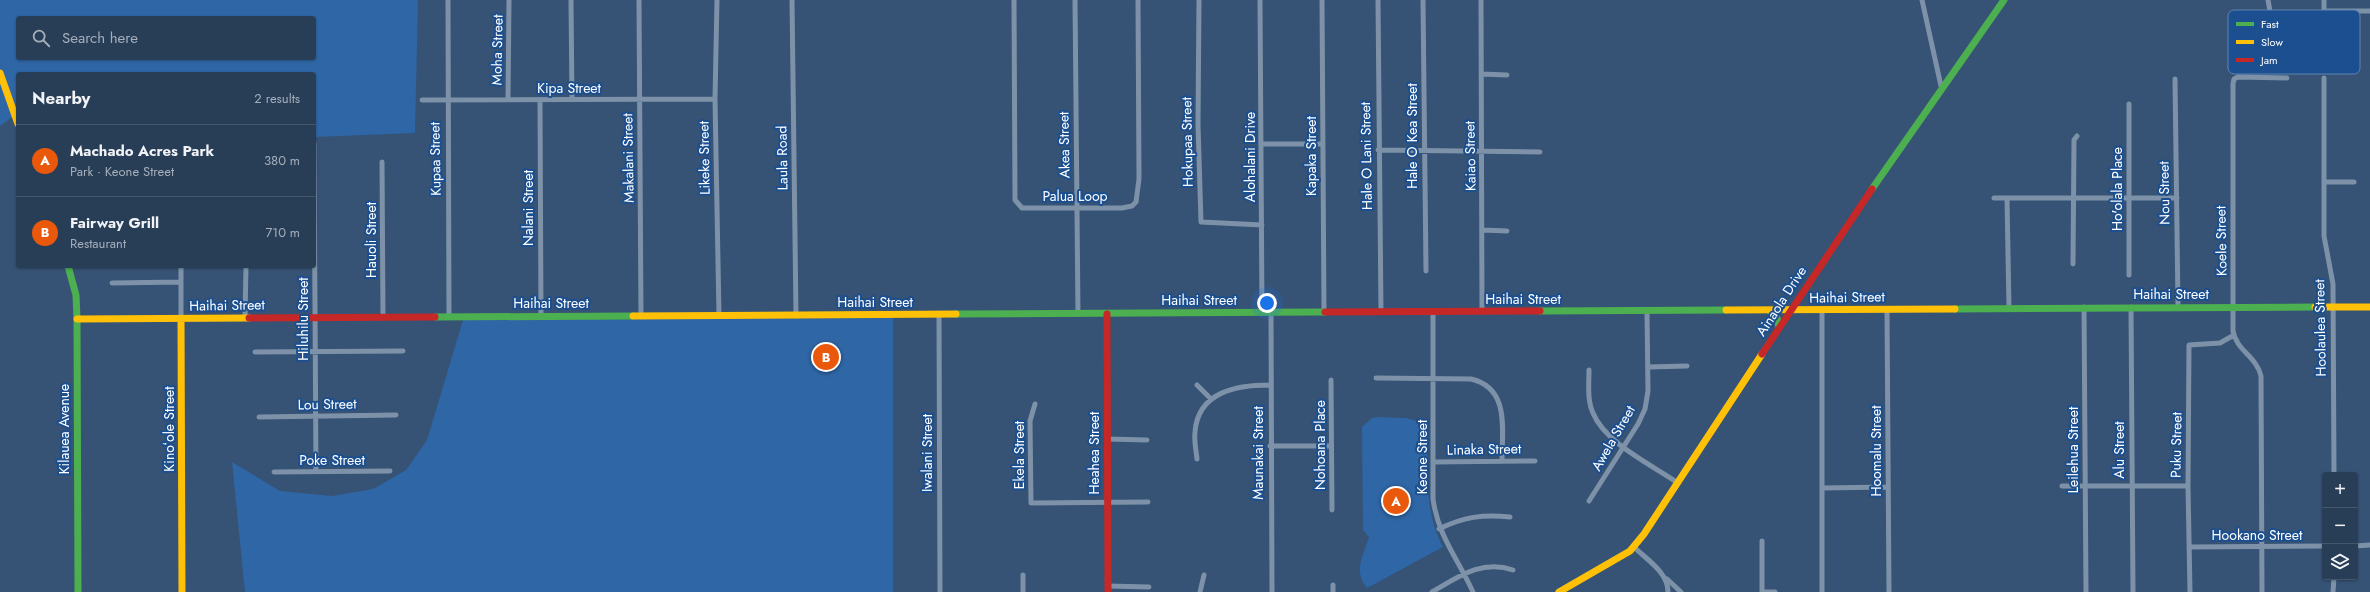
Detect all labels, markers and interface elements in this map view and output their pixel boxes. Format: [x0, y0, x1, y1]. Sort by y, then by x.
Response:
legend [2228, 10, 2360, 74]
street label: Moha Street [486, 14, 508, 86]
search box [16, 16, 316, 60]
text: Fast [2261, 16, 2279, 32]
icon: search [30, 27, 52, 49]
text: Search here [62, 27, 138, 49]
text: Slow [2261, 34, 2283, 50]
text: Jam [2259, 52, 2278, 68]
street label: Kipa Street [537, 78, 602, 98]
street label: Hale O Kea Street [1402, 83, 1422, 189]
text: Nearby [32, 86, 90, 110]
text: 2 results [254, 89, 300, 108]
street label: Hokupaa Street [1176, 96, 1198, 187]
street label: Hale O Lani Street [1355, 101, 1377, 210]
street label: Akea Street [1053, 111, 1075, 179]
street label: Makalani Street [617, 112, 639, 203]
street label: Alohalani Drive [1240, 112, 1260, 202]
street label: Kapaka Street [1301, 115, 1321, 196]
street label: Likeke Street [693, 120, 715, 195]
street label: Kaiao Street [1459, 120, 1481, 191]
street label: Kupaa Street [424, 121, 446, 196]
street label: Laula Road [771, 125, 793, 191]
text: Machado Acres Park [70, 140, 214, 162]
street label: Ho'olala Place [2107, 147, 2127, 231]
text: A [40, 151, 50, 170]
text: 380 m [264, 151, 300, 170]
street label: Nou Street [2153, 160, 2175, 225]
text: Park · Keone Street [70, 162, 174, 181]
street label: Nalani Street [518, 169, 538, 246]
street label: Palua Loop [1042, 186, 1108, 206]
street label: Hauoli Street [361, 201, 381, 278]
street label: Koele Street [2210, 205, 2232, 276]
text: Fairway Grill [70, 212, 159, 234]
text: B [41, 223, 49, 242]
text: 710 m [265, 223, 300, 242]
text: Restaurant [70, 234, 126, 253]
street label: Ainaola Drive [1751, 262, 1811, 340]
street label: Hiluhilu Street [293, 277, 313, 361]
street label: Hoolaulea Street [2309, 279, 2331, 377]
street label: Haihai Street [2133, 284, 2209, 304]
street label: Haihai Street [1809, 286, 1886, 308]
street label: Haihai Street [1485, 289, 1561, 309]
street label: Haihai Street [1161, 290, 1237, 310]
street label: Haihai Street [837, 292, 913, 312]
street label: Haihai Street [513, 293, 589, 313]
your location [1257, 293, 1277, 313]
street label: Haihai Street [189, 294, 266, 316]
pin: B [813, 342, 839, 372]
street label: Kilauea Avenue [54, 384, 74, 474]
street label: Kinoʻole Street [159, 386, 179, 472]
street label: Lou Street [297, 393, 357, 415]
street label: Nohoana Place [1310, 400, 1330, 490]
street label: Awela Street [1586, 401, 1640, 474]
street label: Hoomalu Street [1866, 405, 1886, 497]
street label: Maunakai Street [1248, 406, 1268, 500]
street label: Leilehua Street [2063, 406, 2083, 493]
street label: Heahea Street [1084, 411, 1104, 494]
street label: Puku Street [2165, 411, 2187, 478]
street label: Iwalani Street [917, 413, 937, 492]
street label: Keone Street [1412, 419, 1432, 494]
street label: Ekela Street [1009, 420, 1029, 489]
street label: Alu Street [2109, 421, 2129, 479]
street label: Linaka Street [1447, 438, 1522, 460]
street label: Poke Street [299, 450, 365, 470]
map controls [2322, 472, 2358, 580]
button: + [2322, 472, 2358, 508]
pin: A [1383, 486, 1409, 516]
button: − [2322, 508, 2358, 544]
street label: Hookano Street [2212, 525, 2303, 545]
button: layers [2322, 544, 2358, 580]

